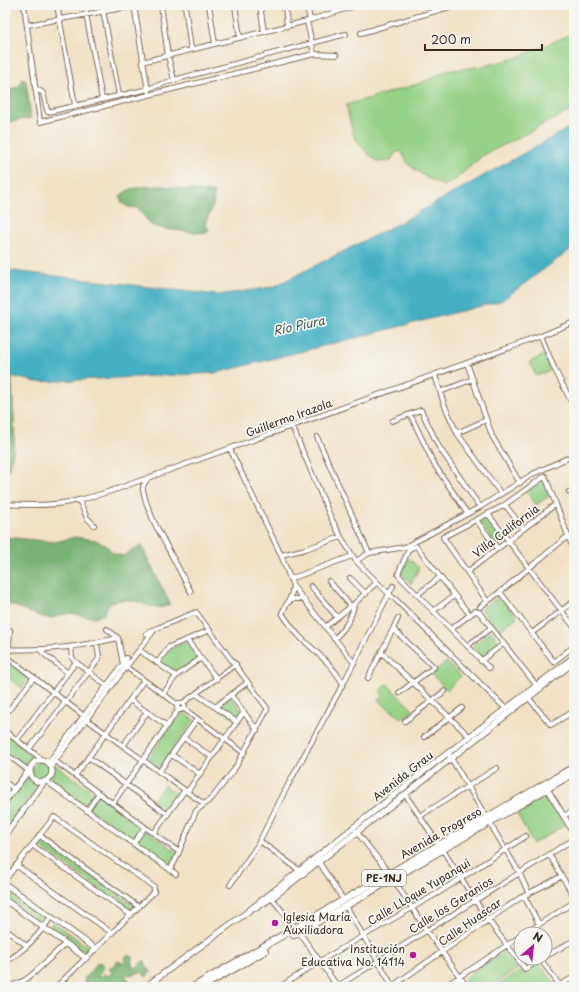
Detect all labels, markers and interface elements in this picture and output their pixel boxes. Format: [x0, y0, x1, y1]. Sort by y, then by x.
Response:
scale bar [425, 26, 542, 52]
text: 200 m [431, 30, 471, 48]
water label: Río Piura [271, 311, 327, 339]
street label: Guillermo Irazola [243, 394, 334, 441]
street label: Villa California [469, 500, 543, 561]
street label: Avenida Grau [369, 746, 437, 805]
street label: Avenida Progreso [397, 802, 485, 863]
street label: Calle LLoque Yupanqui [364, 854, 473, 929]
road number: PE-1NJ [362, 870, 406, 886]
street label: Calle los Geranios [405, 872, 496, 937]
street label: Calle Huascar [434, 893, 505, 950]
place label: Iglesia María Auxiliadora [283, 908, 352, 938]
marker: Iglesia María Auxiliadora [270, 918, 280, 928]
north arrow [513, 926, 553, 966]
text: N [530, 927, 546, 946]
place label: Institución Educativa No. 14114 [301, 940, 405, 970]
marker: Institución Educativa No. 14114 [408, 950, 418, 960]

